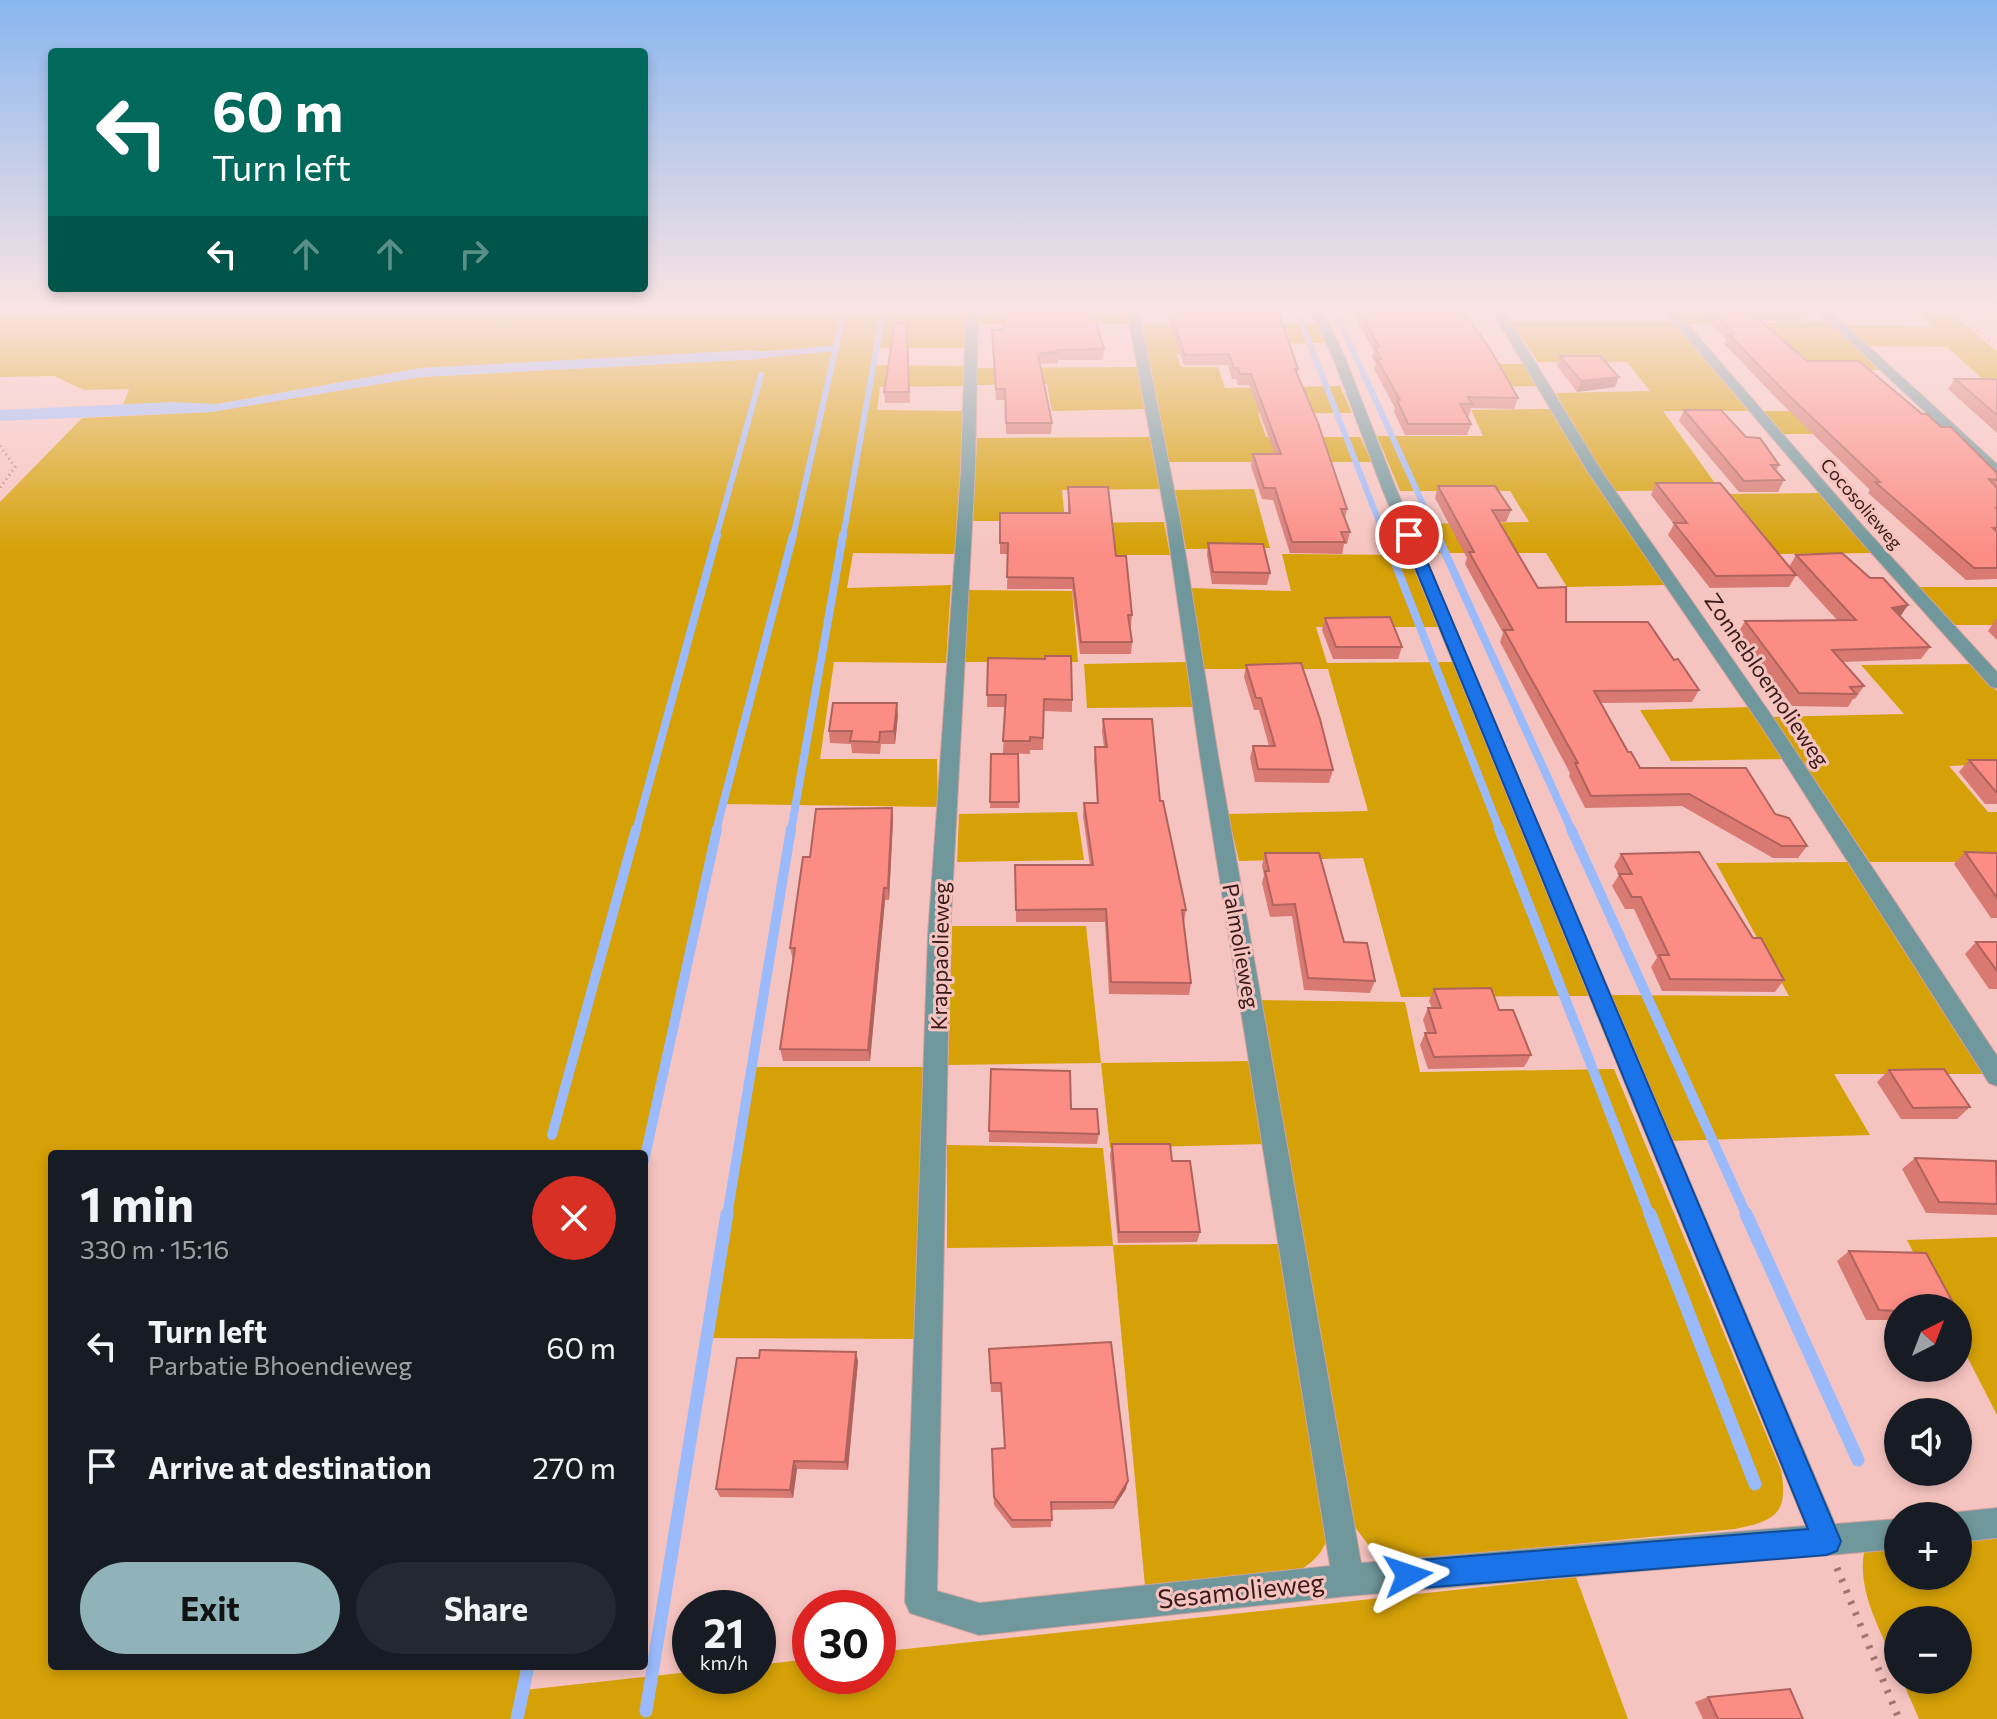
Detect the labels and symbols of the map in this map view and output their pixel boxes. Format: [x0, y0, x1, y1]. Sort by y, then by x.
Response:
street label: Cocosolieweg [1816, 453, 1907, 554]
pin [1375, 501, 1443, 569]
street label: Zonnebloemolieweg [1699, 588, 1836, 772]
street label: Krappaolieweg [925, 881, 954, 1031]
street label: Palmolieweg [1217, 881, 1266, 1011]
north arrow [1884, 1294, 1972, 1382]
position arrow [1366, 1533, 1450, 1617]
street label: Sesamolieweg [1156, 1565, 1326, 1614]
speed limit sign: 30 [792, 1590, 896, 1694]

